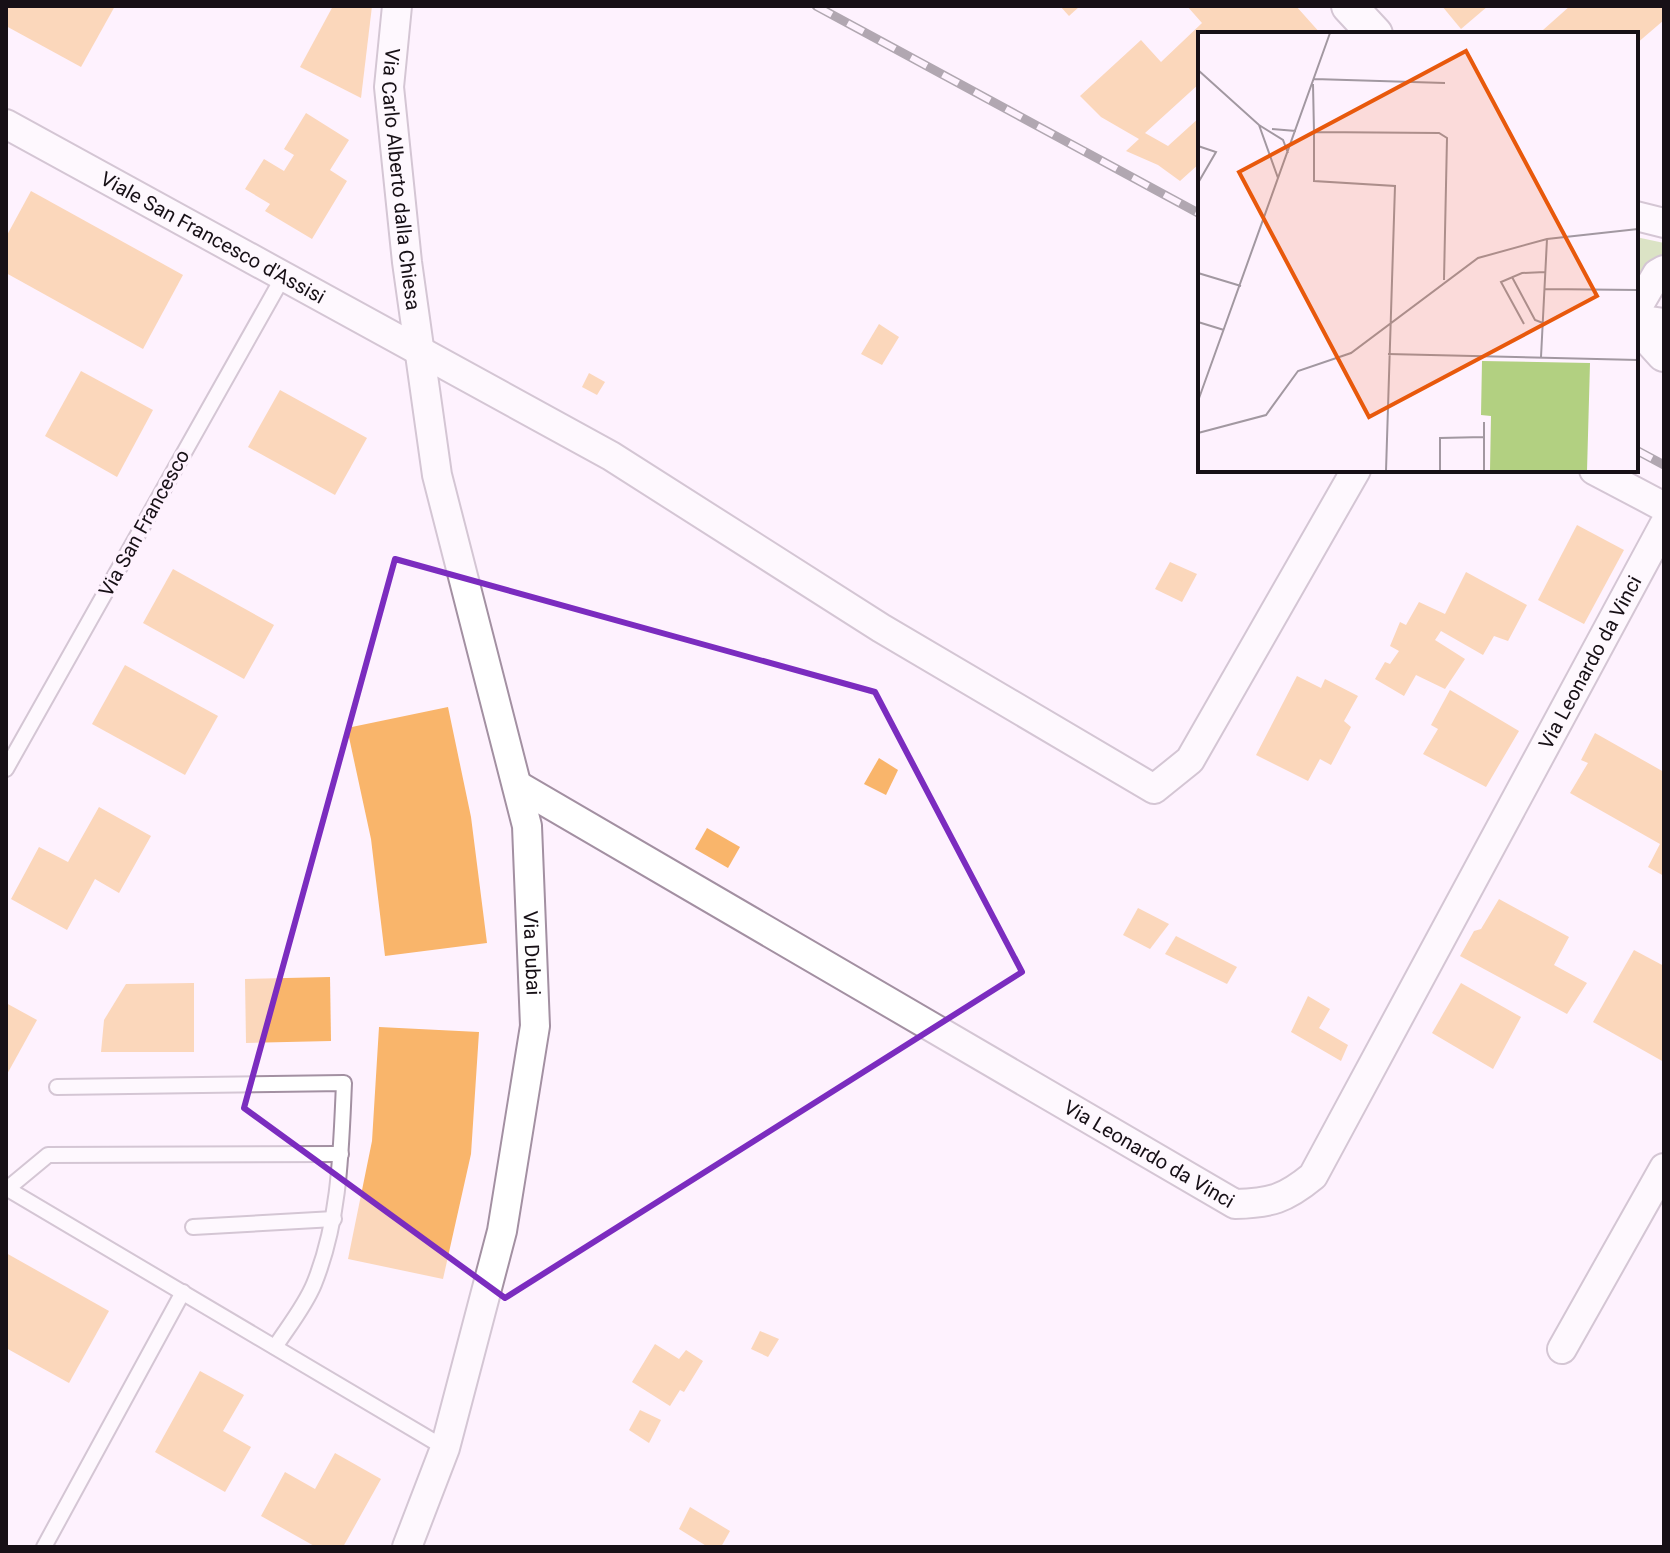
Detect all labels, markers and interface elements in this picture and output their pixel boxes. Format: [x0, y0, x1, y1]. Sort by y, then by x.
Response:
inset map [1198, 32, 1638, 472]
street label: Via Carlo Alberto dalla Chiesa [376, 47, 426, 312]
street label: Viale San Francesco d'Assisi [96, 166, 329, 309]
street label: Via San Francesco [94, 445, 194, 601]
street label: Via Leonardo da Vinci [1533, 571, 1646, 753]
street label: Via Dubai [518, 910, 546, 996]
street label: Via Leonardo da Vinci [1060, 1095, 1239, 1213]

